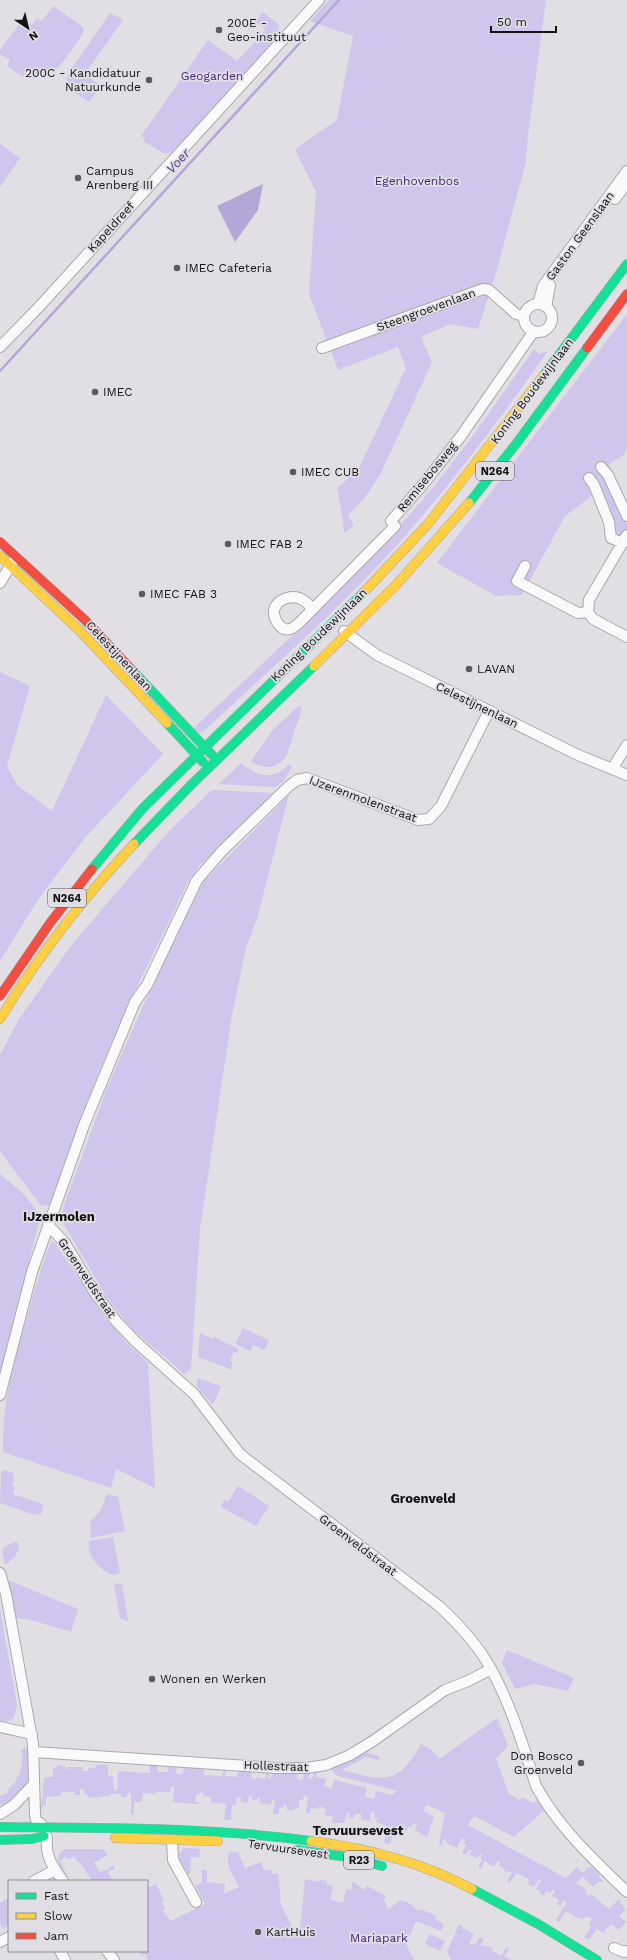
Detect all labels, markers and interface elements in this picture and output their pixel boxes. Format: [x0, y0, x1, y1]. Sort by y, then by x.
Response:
north arrow [8, 8, 48, 48]
scale bar [491, 8, 556, 34]
text: 50 m [497, 15, 527, 29]
place label: 200E - Geo-instituut [227, 16, 306, 44]
marker: 200E - Geo-instituut [214, 25, 224, 35]
text: N [26, 28, 41, 43]
place label: 200C - Kandidatuur Natuurkunde [25, 66, 141, 94]
park label: Geogarden [181, 69, 243, 83]
marker: 200C - Kandidatuur Natuurkunde [144, 75, 154, 85]
water label: Voer [163, 145, 194, 176]
place label: Campus Arenberg III [86, 164, 153, 192]
marker: Campus Arenberg III [73, 173, 83, 183]
park label: Egenhovenbos [375, 174, 459, 188]
street label: Gaston Geenslaan [543, 189, 617, 283]
street label: Kapeldreef [85, 199, 138, 255]
place label: IMEC Cafeteria [185, 261, 272, 275]
marker: IMEC Cafeteria [172, 263, 182, 273]
street label: Steengroevenlaan [375, 286, 477, 334]
street label: Koning Boudewijnlaan [488, 336, 576, 446]
place label: IMEC [103, 385, 133, 399]
marker: IMEC [90, 387, 100, 397]
street label: Remisebosweg [394, 439, 460, 515]
road number: N264 [476, 462, 514, 480]
place label: IMEC CUB [301, 465, 359, 479]
marker: IMEC CUB [288, 467, 298, 477]
place label: IMEC FAB 2 [236, 537, 303, 551]
marker: IMEC FAB 2 [223, 539, 233, 549]
street label: Koning Boudewijnlaan [268, 585, 370, 685]
place label: IMEC FAB 3 [150, 587, 217, 601]
marker: IMEC FAB 3 [137, 589, 147, 599]
street label: Celestijnenlaan [83, 618, 155, 694]
place label: LAVAN [477, 662, 515, 676]
marker: LAVAN [464, 664, 474, 674]
street label: Celestijnenlaan [434, 679, 520, 731]
street label: IJzerenmolenstraat [307, 773, 419, 825]
road number: N264 [48, 889, 86, 907]
district label: IJzermolen [23, 1209, 95, 1224]
street label: Groenveldstraat [55, 1235, 119, 1321]
district label: Groenveld [390, 1491, 456, 1506]
street label: Groenveldstraat [316, 1511, 400, 1579]
place label: Wonen en Werken [160, 1672, 266, 1686]
marker: Wonen en Werken [147, 1674, 157, 1684]
place label: Don Bosco Groenveld [510, 1749, 573, 1777]
street label: Hollestraat [243, 1758, 309, 1774]
marker: Don Bosco Groenveld [576, 1758, 586, 1768]
district label: Tervuursevest [313, 1823, 404, 1838]
street label: Tervuursevest [247, 1836, 329, 1862]
road number: R23 [344, 1851, 374, 1869]
legend [8, 1880, 148, 1952]
text: Fast [44, 1889, 69, 1903]
text: Slow [44, 1909, 72, 1923]
place label: KartHuis [266, 1925, 316, 1939]
marker: KartHuis [253, 1927, 263, 1937]
text: Jam [44, 1929, 69, 1943]
park label: Mariapark [350, 1931, 408, 1945]

